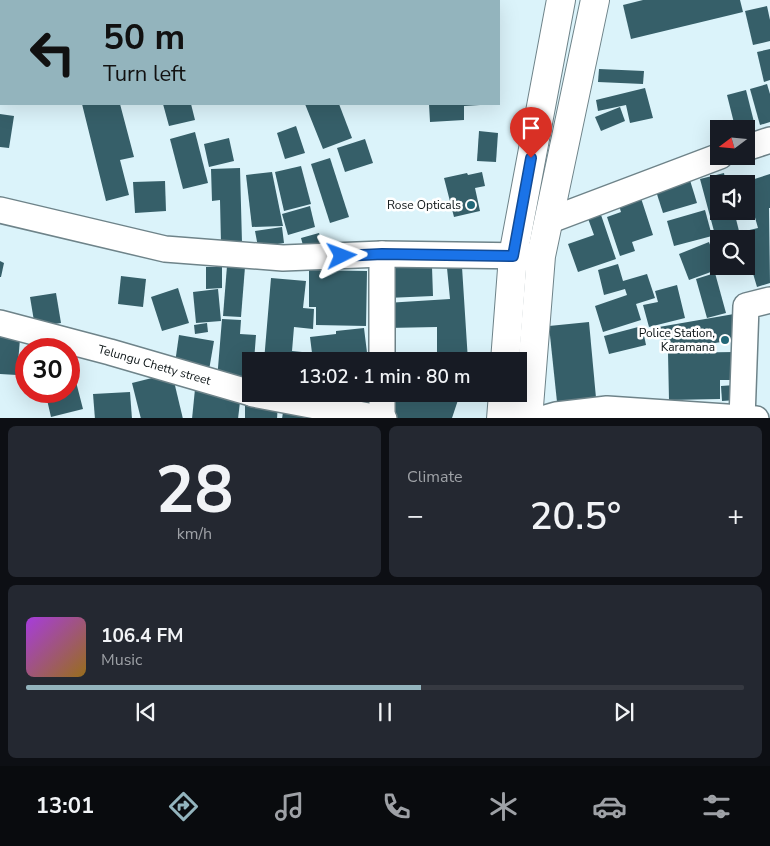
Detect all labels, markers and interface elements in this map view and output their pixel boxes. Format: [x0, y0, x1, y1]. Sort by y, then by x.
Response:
text: 50 m [103, 14, 185, 61]
icon: left [20, 20, 85, 85]
text: Turn left [103, 59, 186, 89]
pin [510, 107, 552, 158]
icon: arrive [517, 114, 545, 142]
north arrow [710, 120, 755, 165]
map controls [710, 120, 755, 275]
button: sound [710, 175, 755, 220]
place label: Rose Opticals [387, 197, 461, 213]
marker: Rose Opticals [465, 199, 477, 211]
position arrow [315, 229, 367, 281]
button: search [710, 230, 755, 275]
place label: Police Station, Karamana [639, 325, 715, 355]
marker: Police Station, Karamana [719, 334, 731, 346]
speed limit sign: 30 [15, 338, 80, 403]
street label: Telungu Chetty street [96, 341, 213, 389]
text: 13:02 · 1 min · 80 m [299, 364, 470, 390]
text: 28 [155, 446, 234, 535]
text: Climate [407, 466, 462, 488]
text: 20.5° [530, 491, 621, 542]
text: − [407, 497, 424, 535]
text: + [727, 497, 744, 535]
text: km/h [177, 523, 212, 545]
text: 106.4 FM [101, 623, 184, 649]
text: Music [101, 649, 142, 671]
icon: previous [132, 698, 160, 726]
icon: pause [371, 698, 399, 726]
icon: next [610, 698, 638, 726]
icon: directions [166, 789, 201, 824]
icon: music [272, 789, 307, 824]
icon: phone [379, 789, 414, 824]
icon: climate [486, 789, 521, 824]
icon: car [592, 789, 627, 824]
icon: filters [699, 789, 734, 824]
text: 13:01 [36, 791, 94, 821]

